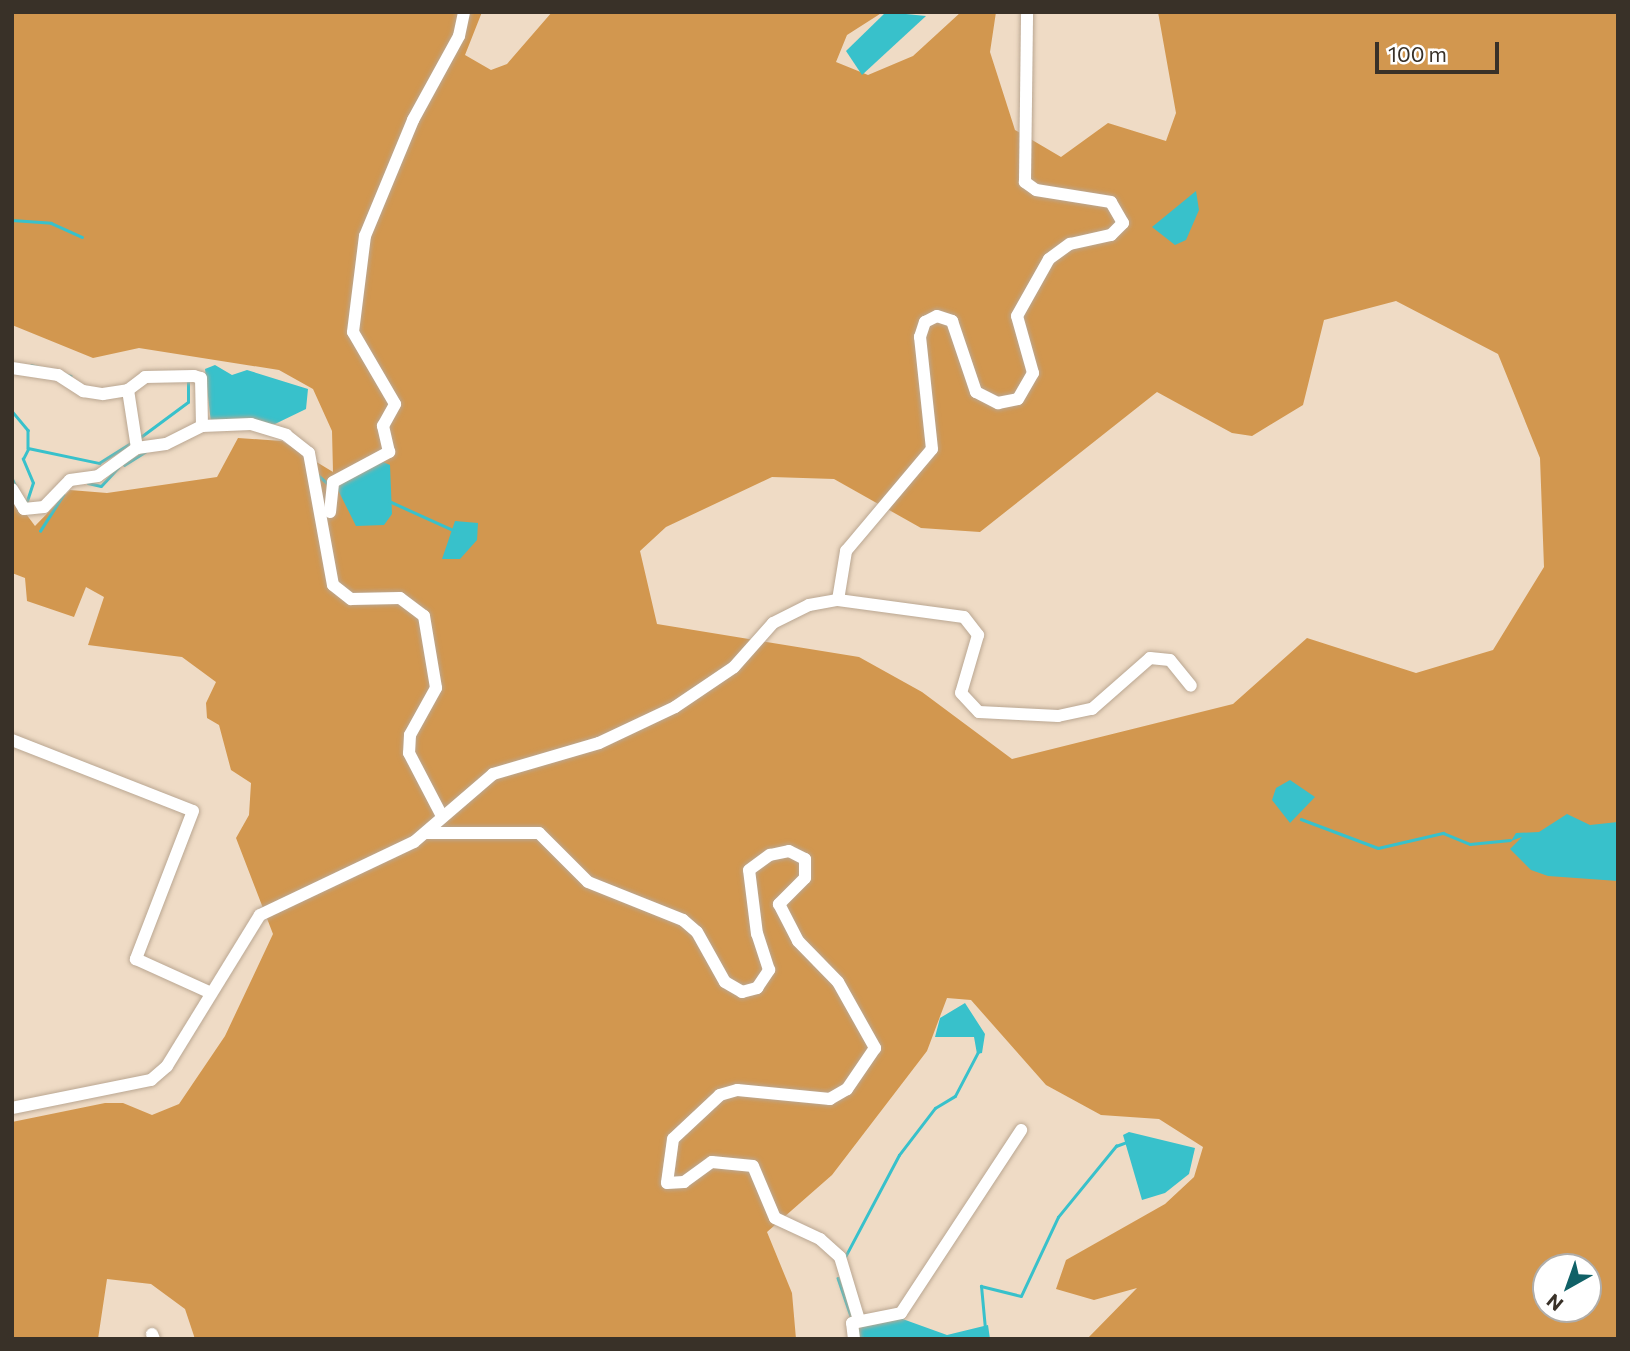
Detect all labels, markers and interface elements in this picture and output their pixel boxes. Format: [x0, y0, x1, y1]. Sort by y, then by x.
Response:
scale bar [1378, 28, 1502, 72]
text: 100 m [1388, 41, 1447, 66]
north arrow [1532, 1253, 1602, 1323]
text: N [1542, 1290, 1567, 1316]

